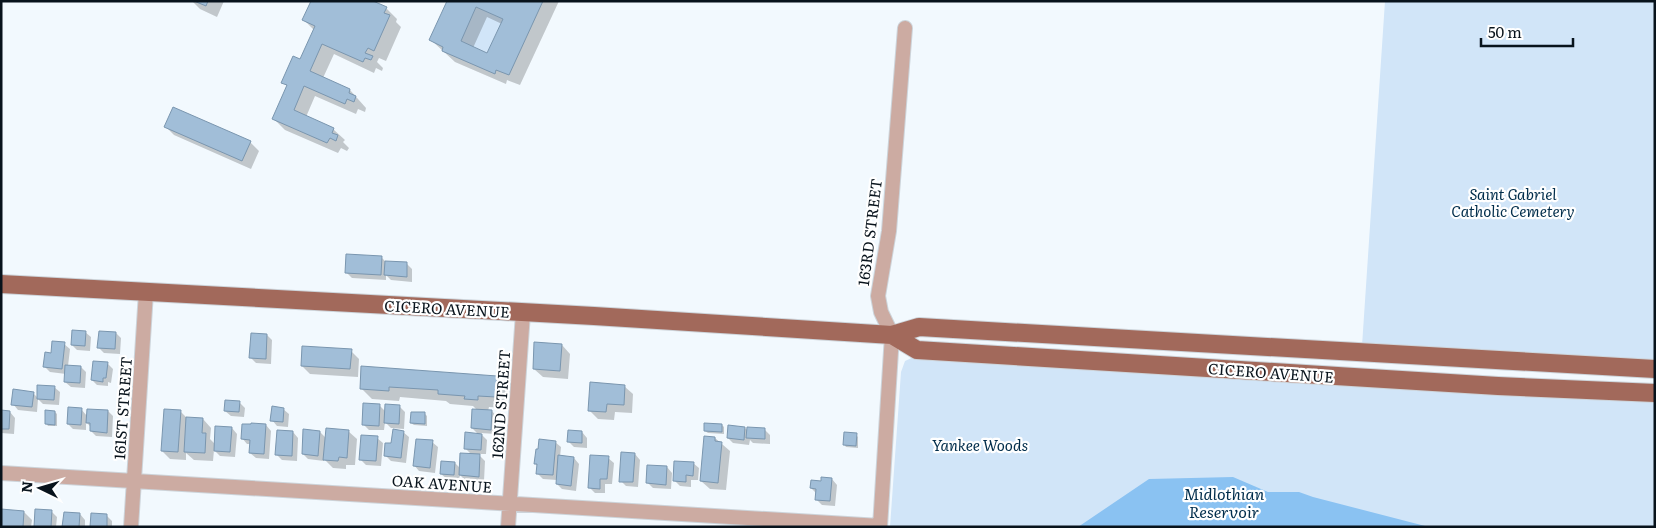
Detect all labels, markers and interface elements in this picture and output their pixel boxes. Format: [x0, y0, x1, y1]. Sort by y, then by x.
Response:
scale bar [1481, 15, 1574, 47]
text: 50 m [1488, 20, 1522, 43]
street label: 163RD STREET [851, 177, 887, 287]
park label: Saint Gabriel Catholic Cemetery [1451, 182, 1575, 222]
street label: CICERO AVENUE [384, 293, 510, 323]
street label: 162ND STREET [485, 349, 515, 459]
street label: 161ST STREET [107, 356, 137, 460]
street label: CICERO AVENUE [1208, 356, 1334, 388]
park label: Yankee Woods [932, 433, 1028, 456]
north arrow [15, 463, 65, 513]
street label: OAK AVENUE [391, 468, 493, 498]
text: N [16, 480, 37, 494]
water label: Midlothian Reservoir [1184, 481, 1265, 523]

